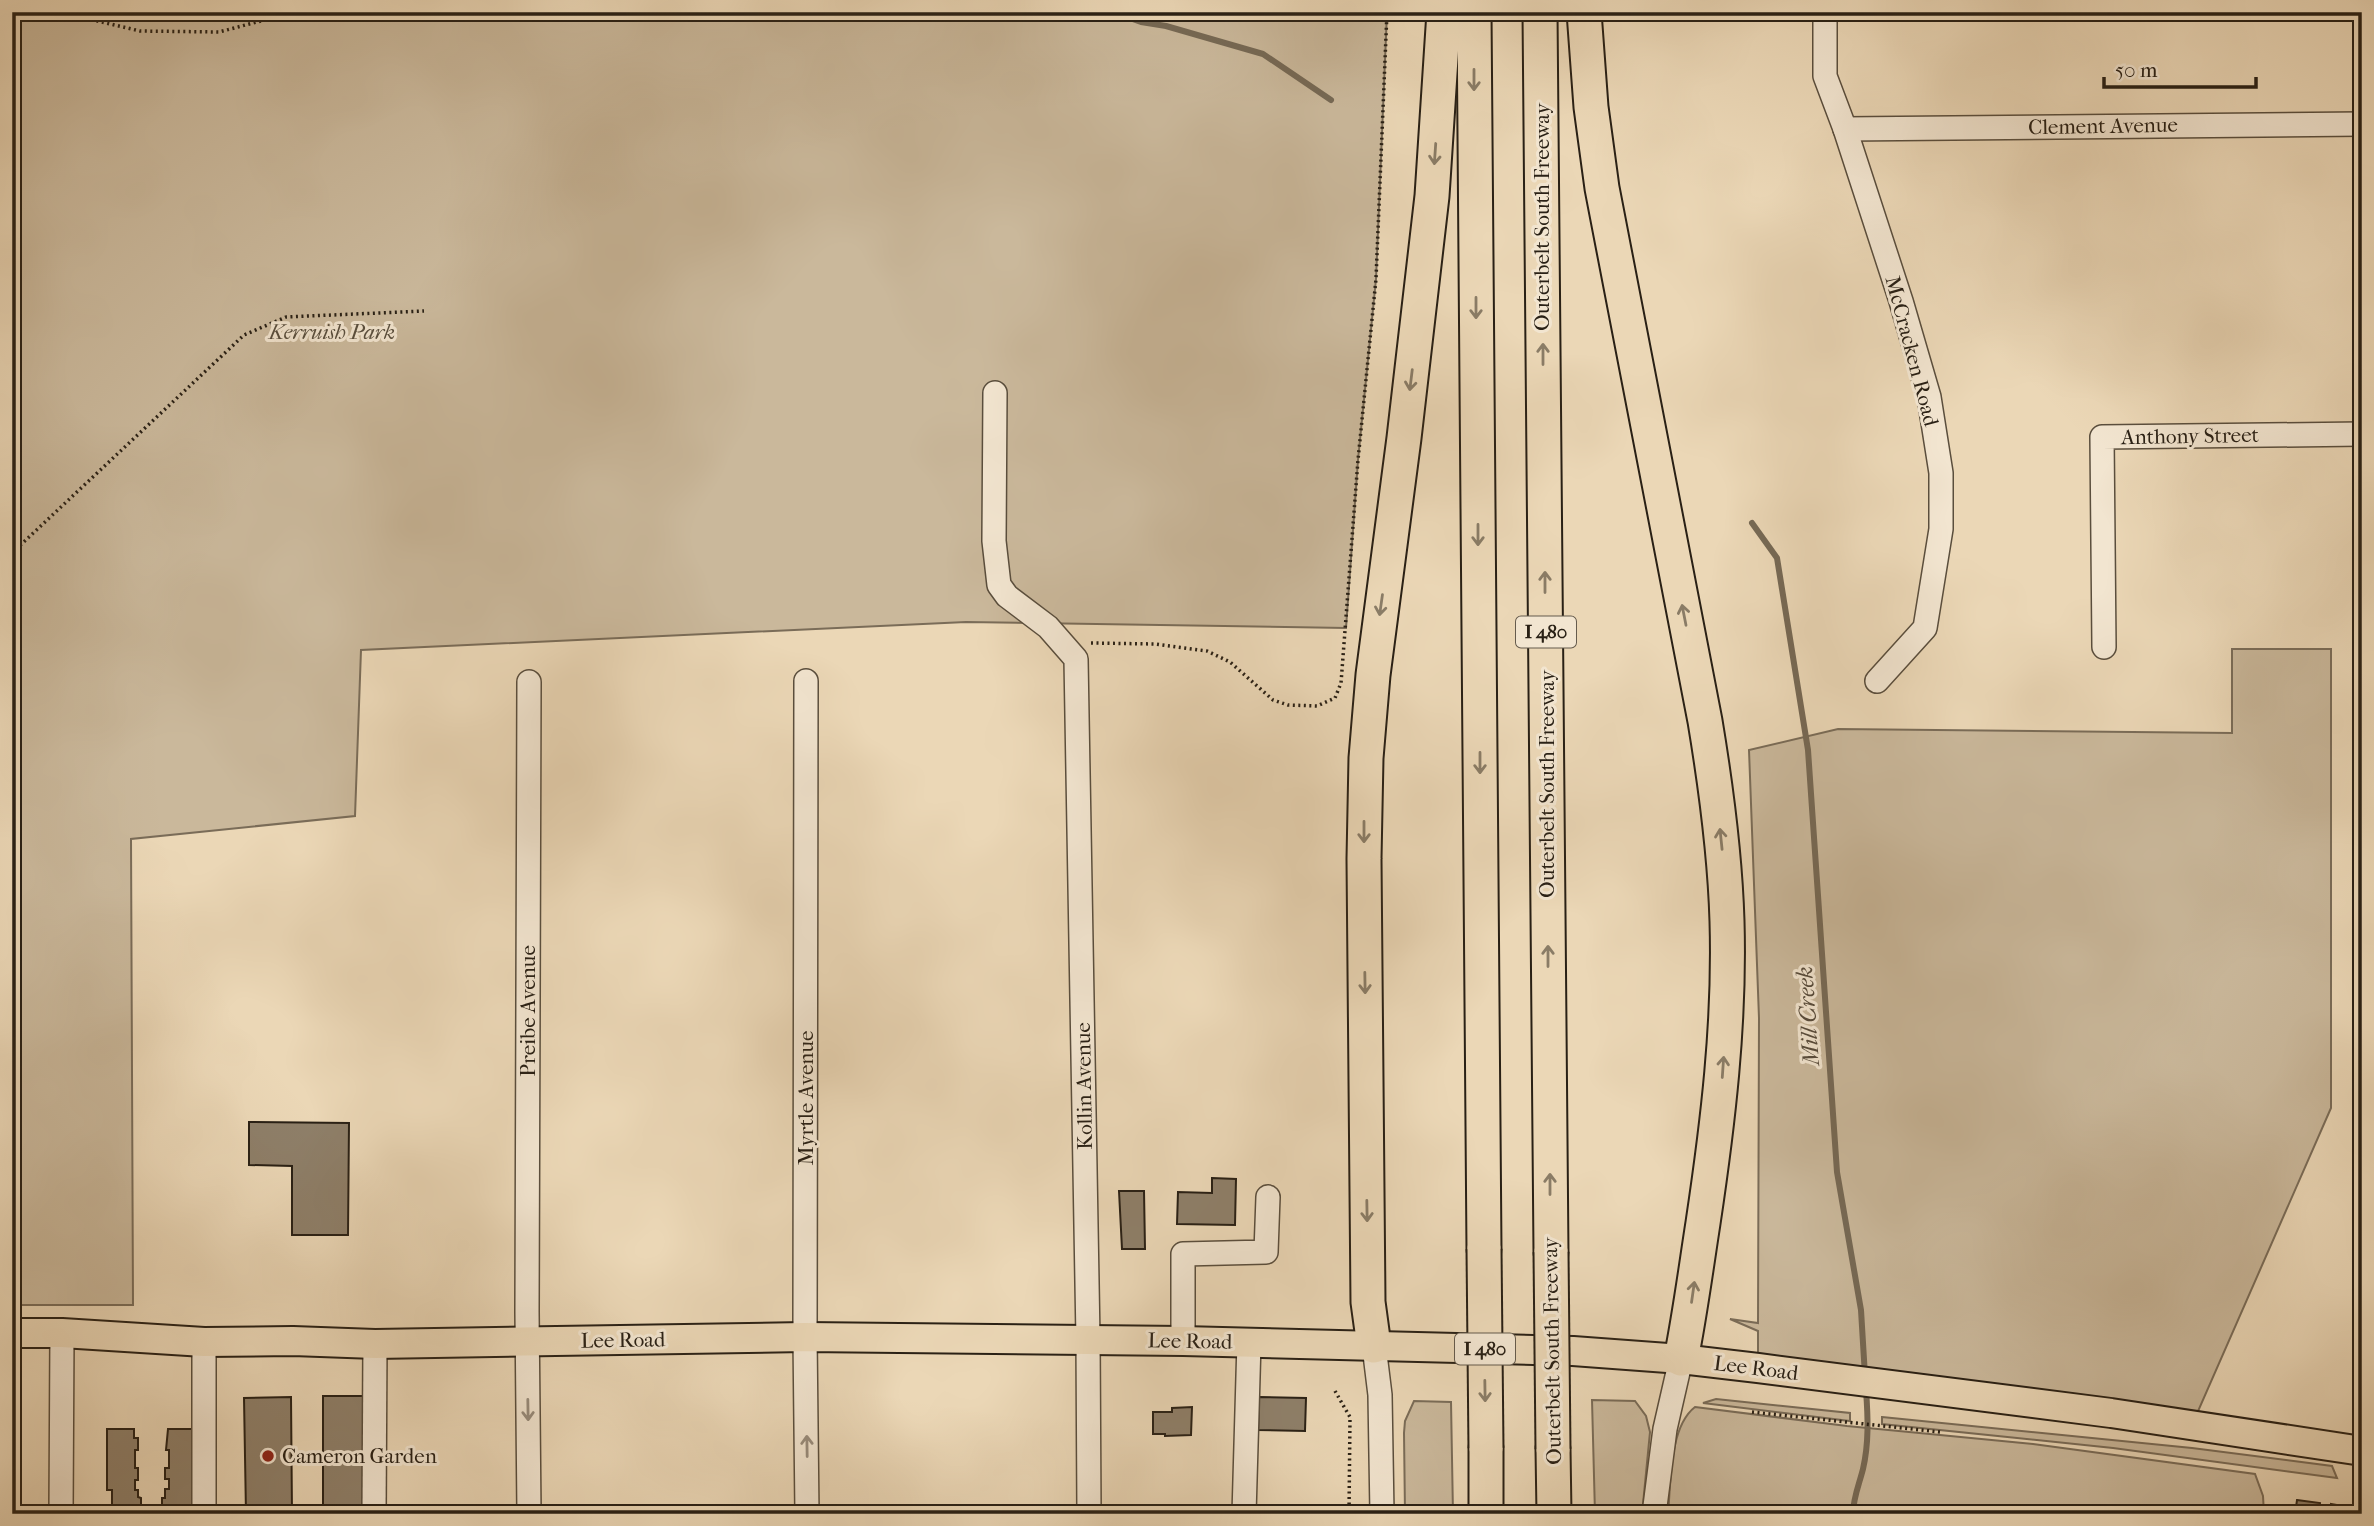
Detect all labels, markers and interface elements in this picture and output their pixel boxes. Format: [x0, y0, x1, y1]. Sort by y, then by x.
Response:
scale bar [2104, 46, 2257, 90]
text: 50 m [2115, 58, 2158, 82]
one-way arrow [1467, 69, 1481, 92]
street label: Outerbelt South Freeway [1530, 102, 1554, 331]
street label: Clement Avenue [2028, 113, 2178, 139]
one-way arrow [1428, 142, 1441, 164]
street label: McCracken Road [1880, 273, 1944, 429]
one-way arrow [1469, 296, 1483, 319]
park label: Kerruish Park [267, 320, 395, 344]
one-way arrow [1536, 343, 1550, 366]
one-way arrow [1404, 368, 1417, 391]
street label: Anthony Street [2120, 423, 2260, 449]
one-way arrow [1471, 524, 1485, 547]
one-way arrow [1538, 570, 1552, 593]
one-way arrow [1375, 594, 1388, 616]
one-way arrow [1677, 604, 1690, 627]
road number: I 480 [1516, 617, 1576, 648]
street label: Outerbelt South Freeway [1535, 669, 1559, 898]
one-way arrow [1473, 751, 1487, 774]
one-way arrow [1357, 820, 1371, 843]
one-way arrow [1714, 829, 1727, 851]
street label: Preibe Avenue [516, 945, 540, 1077]
one-way arrow [1541, 945, 1555, 968]
water label: Mill Creek [1791, 965, 1825, 1069]
one-way arrow [1358, 971, 1372, 994]
street label: Kollin Avenue [1071, 1022, 1097, 1150]
street label: Myrtle Avenue [794, 1031, 818, 1165]
one-way arrow [1716, 1055, 1729, 1078]
one-way arrow [1543, 1172, 1557, 1195]
one-way arrow [1360, 1199, 1374, 1222]
street label: Outerbelt South Freeway [1538, 1236, 1566, 1465]
one-way arrow [1687, 1281, 1700, 1304]
street label: Lee Road [580, 1327, 666, 1353]
street label: Lee Road [1147, 1328, 1233, 1354]
road number: I 480 [1455, 1334, 1515, 1364]
street label: Lee Road [1712, 1351, 1800, 1385]
one-way arrow [1478, 1379, 1492, 1402]
one-way arrow [521, 1398, 534, 1421]
one-way arrow [800, 1434, 813, 1457]
place label: Cameron Garden [282, 1444, 437, 1468]
marker: Cameron Garden [260, 1448, 276, 1464]

